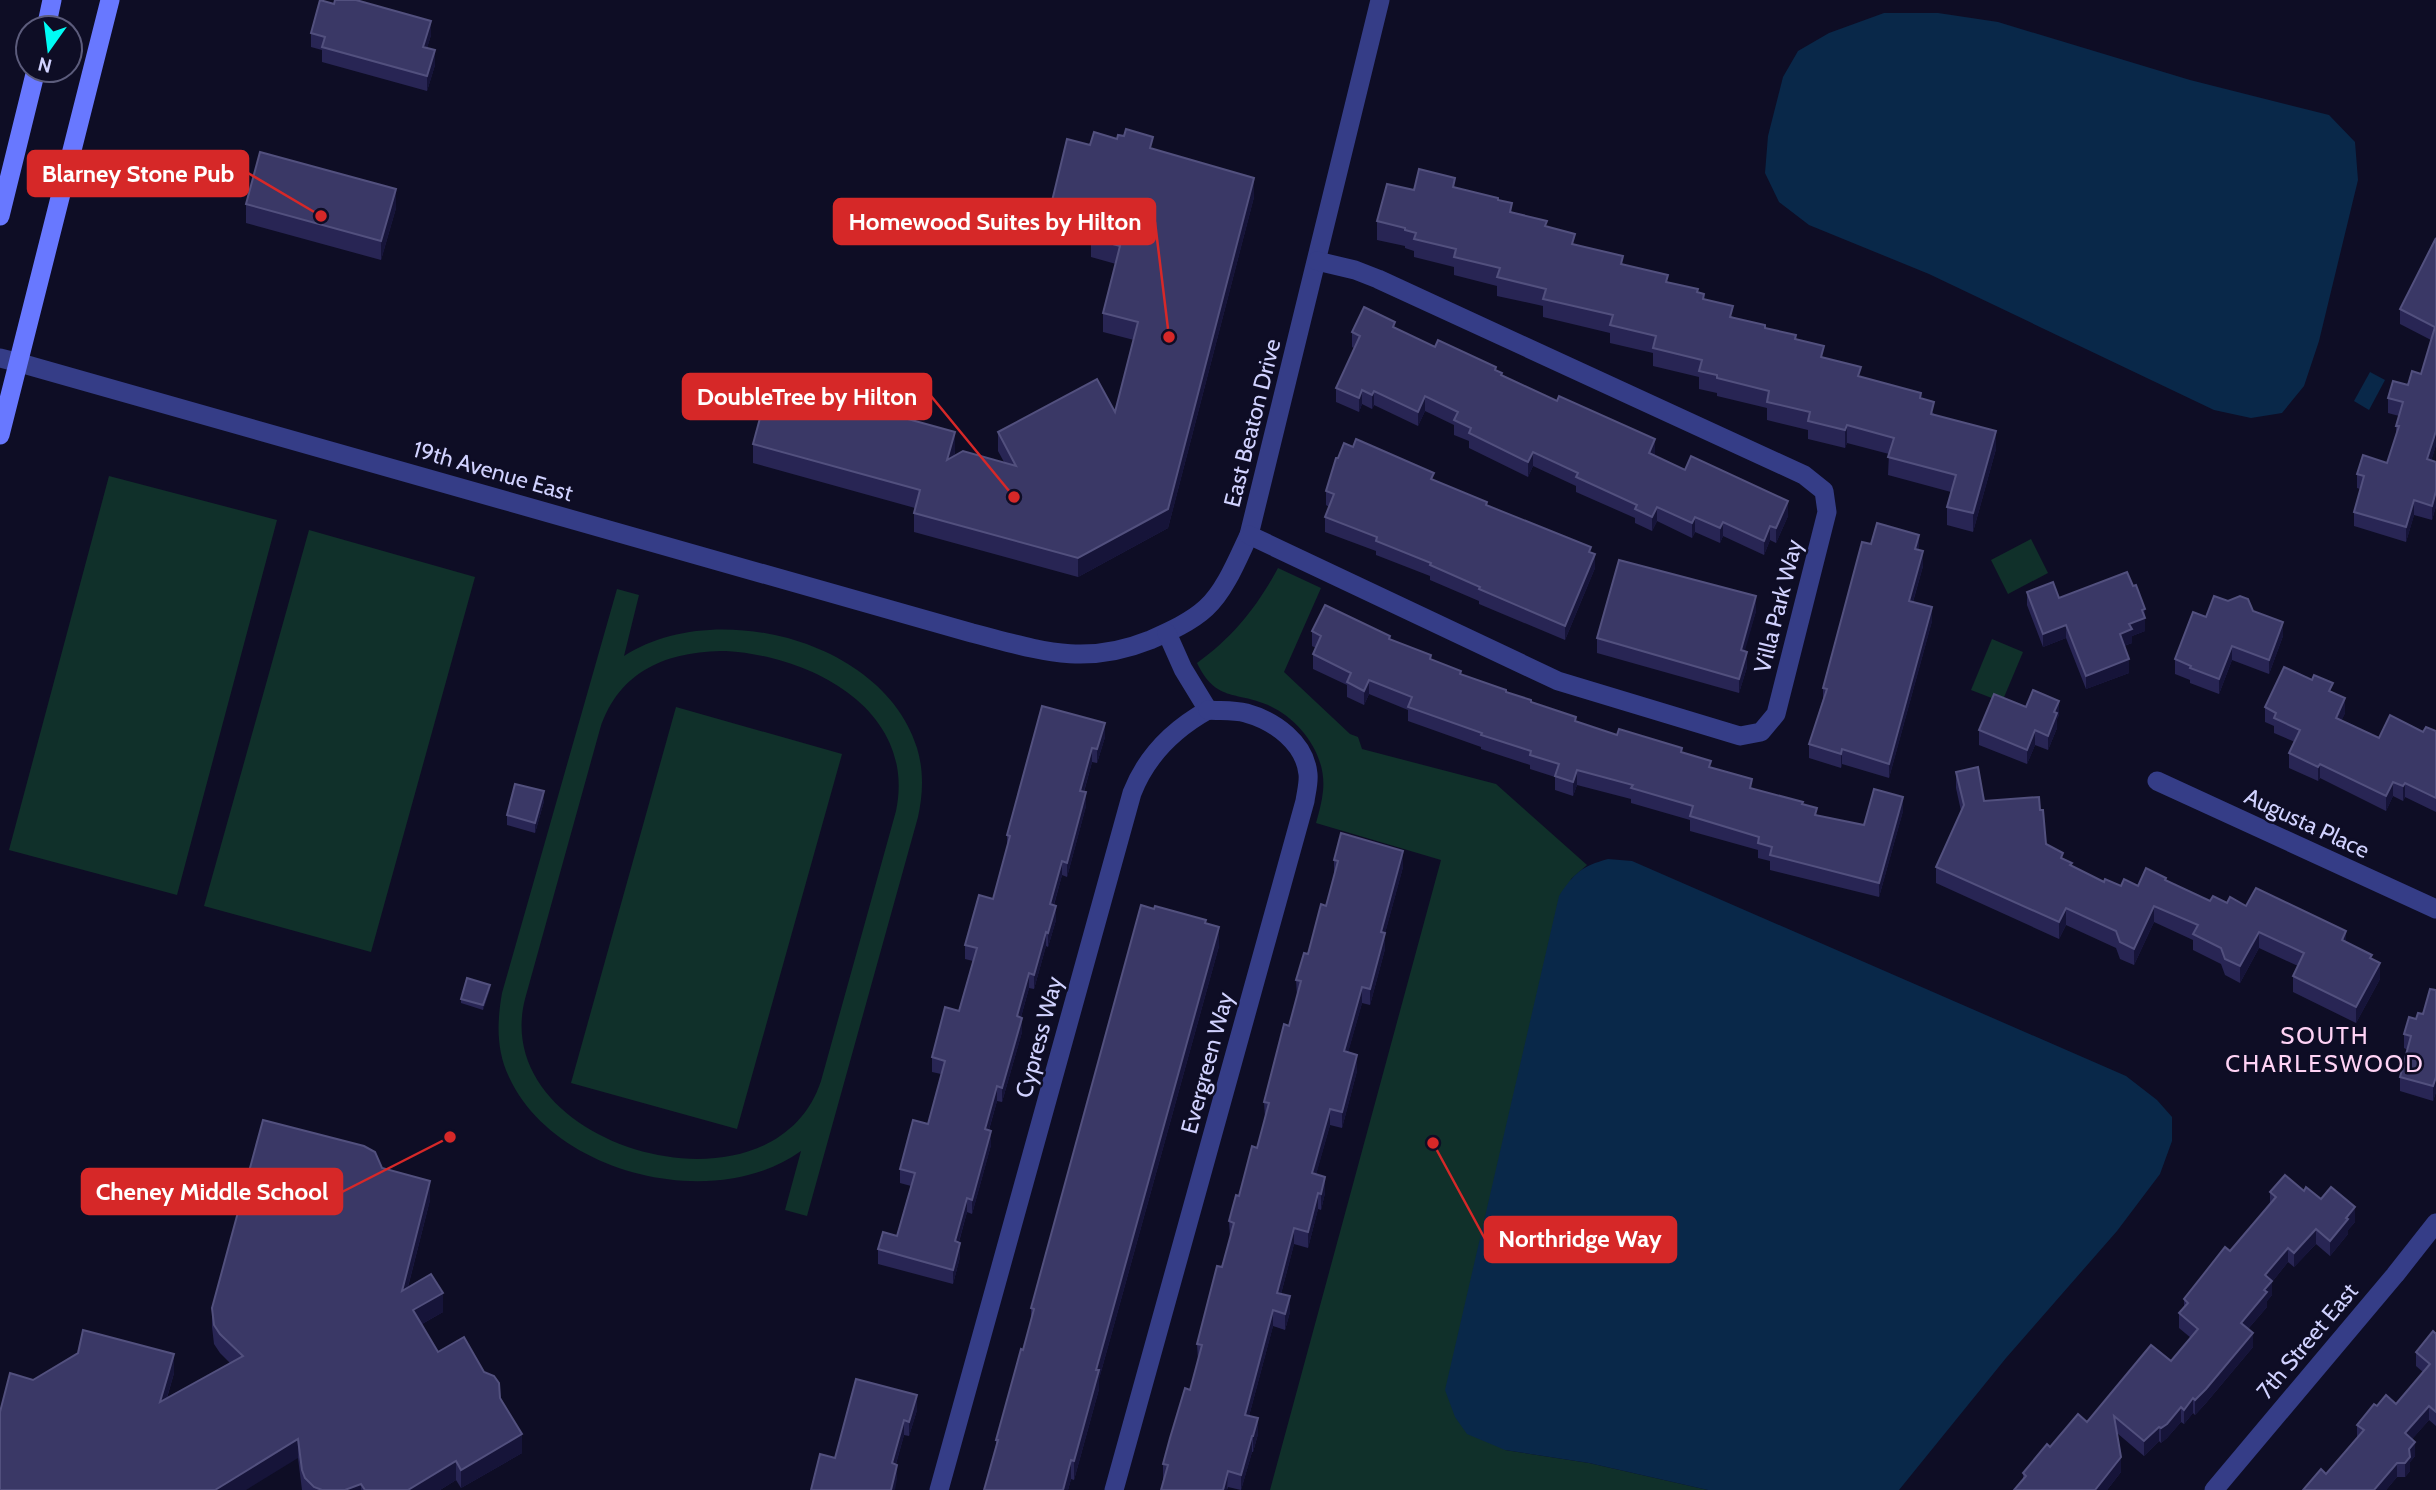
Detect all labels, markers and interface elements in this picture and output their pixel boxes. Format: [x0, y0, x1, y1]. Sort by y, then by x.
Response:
north arrow [14, 14, 84, 84]
text: N [36, 52, 54, 78]
callout: Blarney Stone Pub [28, 151, 248, 196]
text: Blarney Stone Pub [42, 159, 235, 188]
callout: Homewood Suites by Hilton [834, 199, 1155, 244]
text: Homewood Suites by Hilton [849, 207, 1141, 236]
street label: East Beaton Drive [1218, 336, 1287, 510]
callout: DoubleTree by Hilton [683, 374, 931, 419]
text: DoubleTree by Hilton [697, 382, 917, 411]
street label: 19th Avenue East [410, 435, 576, 507]
street label: Villa Park Way [1748, 536, 1808, 676]
street label: Augusta Place [2240, 782, 2374, 864]
street label: Cypress Way [1009, 973, 1069, 1101]
street label: Evergreen Way [1175, 989, 1239, 1137]
district label: SOUTH CHARLESWOOD [2225, 1021, 2425, 1078]
callout: Cheney Middle School [82, 1169, 342, 1214]
text: Cheney Middle School [96, 1177, 328, 1206]
callout: Northridge Way [1485, 1217, 1676, 1262]
text: Northridge Way [1498, 1224, 1662, 1253]
street label: 7th Street East [2251, 1277, 2364, 1405]

